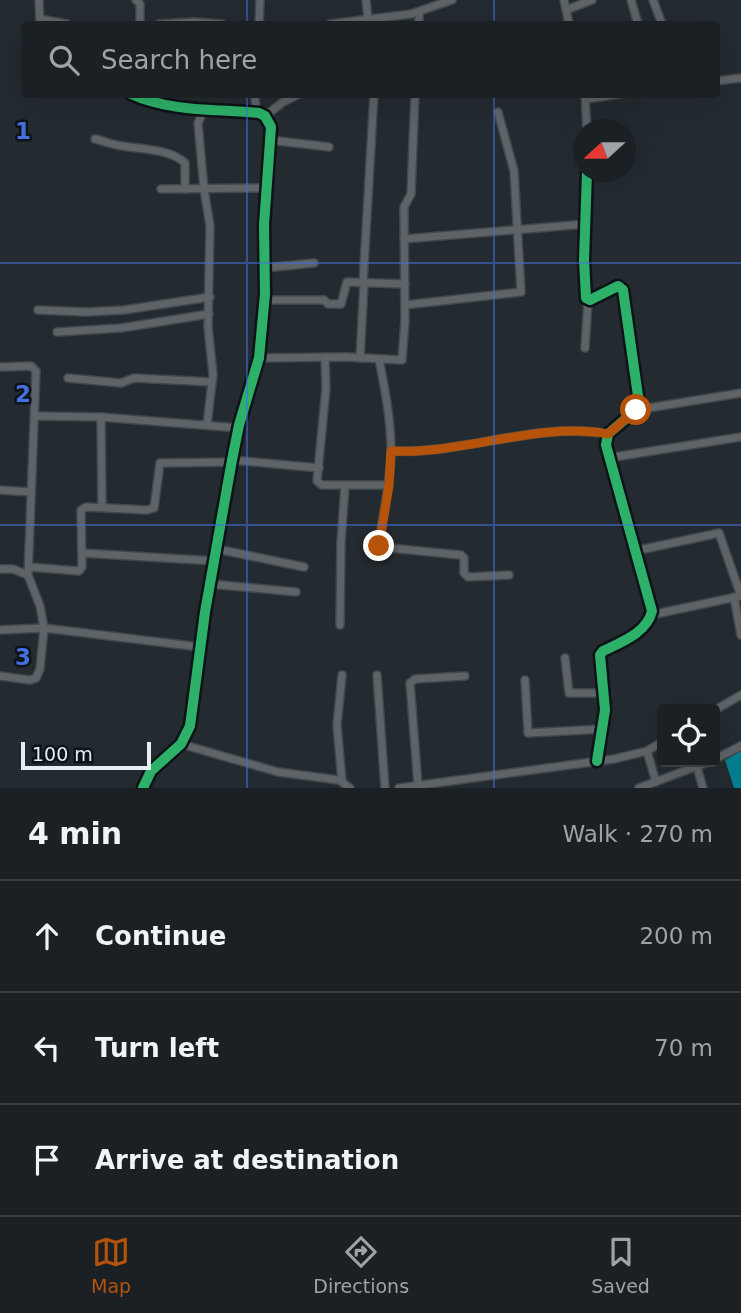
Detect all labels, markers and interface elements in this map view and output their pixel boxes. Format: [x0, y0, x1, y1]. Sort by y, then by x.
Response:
search box [21, 21, 720, 98]
icon: search [45, 41, 83, 79]
text: Search here [101, 45, 257, 75]
text: 1 [15, 118, 31, 144]
north arrow [573, 119, 636, 182]
text: 2 [15, 381, 31, 407]
route start [620, 394, 651, 425]
route end [363, 530, 394, 561]
text: 3 [15, 644, 31, 670]
map controls [657, 704, 720, 767]
button: locate [657, 704, 720, 767]
scale bar [21, 739, 150, 771]
text: 100 m [32, 743, 93, 765]
text: 4 min [28, 816, 122, 851]
text: Walk · 270 m [562, 821, 713, 847]
icon: ahead [28, 917, 66, 955]
text: Continue [95, 921, 226, 951]
text: 200 m [639, 923, 713, 949]
icon: left [28, 1029, 66, 1067]
text: Turn left [95, 1033, 219, 1063]
text: 70 m [654, 1035, 713, 1061]
icon: arrive [28, 1141, 66, 1179]
text: Arrive at destination [95, 1145, 399, 1175]
tab: Map [91, 1233, 131, 1297]
tab: Directions [313, 1233, 409, 1297]
tab: Saved [591, 1233, 650, 1297]

